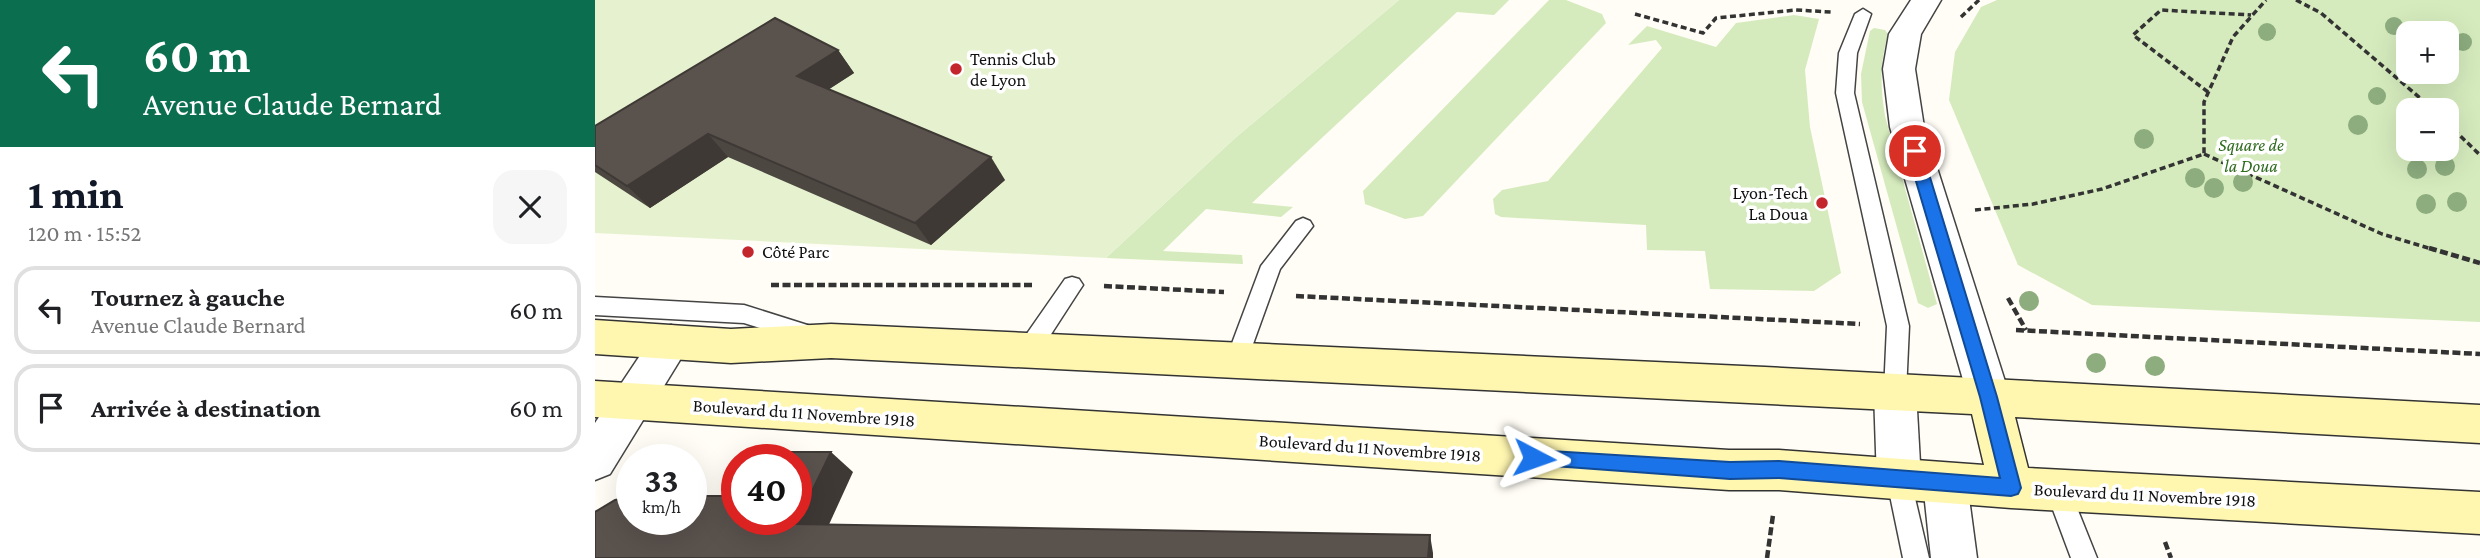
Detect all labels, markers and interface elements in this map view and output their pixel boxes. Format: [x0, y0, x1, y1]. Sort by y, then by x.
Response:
map controls [2396, 21, 2459, 161]
button: + [2396, 21, 2459, 84]
icon: left [28, 28, 119, 119]
text: 60 m [143, 28, 250, 83]
place label: Tennis Club de Lyon [970, 49, 1056, 90]
marker: Tennis Club de Lyon [948, 61, 964, 77]
text: Avenue Claude Bernard [143, 86, 442, 122]
button: − [2396, 98, 2459, 161]
pin [1885, 121, 1945, 181]
icon: arrive [1896, 132, 1934, 170]
park label: Square de la Doua [2218, 135, 2284, 176]
text: 1 min [28, 170, 124, 217]
button: close [493, 170, 567, 244]
place label: Lyon-Tech La Doua [1732, 183, 1808, 224]
marker: Lyon-Tech La Doua [1814, 195, 1830, 211]
text: 120 m · 15:52 [28, 220, 142, 246]
place label: Côté Parc [762, 242, 830, 262]
marker: Côté Parc [740, 244, 756, 260]
text: Tournez à gauche [91, 283, 285, 312]
icon: left [32, 291, 70, 329]
text: 60 m [509, 296, 563, 325]
text: Avenue Claude Bernard [91, 312, 306, 338]
icon: arrive [32, 389, 70, 427]
text: Arrivée à destination [91, 394, 321, 423]
text: 60 m [509, 394, 563, 423]
street label: Boulevard du 11 Novembre 1918 [692, 395, 916, 431]
position arrow [1497, 421, 1571, 495]
street label: Boulevard du 11 Novembre 1918 [1258, 430, 1482, 466]
speed limit sign: 40 [721, 444, 812, 535]
text: 33 [644, 461, 679, 500]
street label: Boulevard du 11 Novembre 1918 [2033, 479, 2257, 511]
text: km/h [642, 497, 681, 517]

